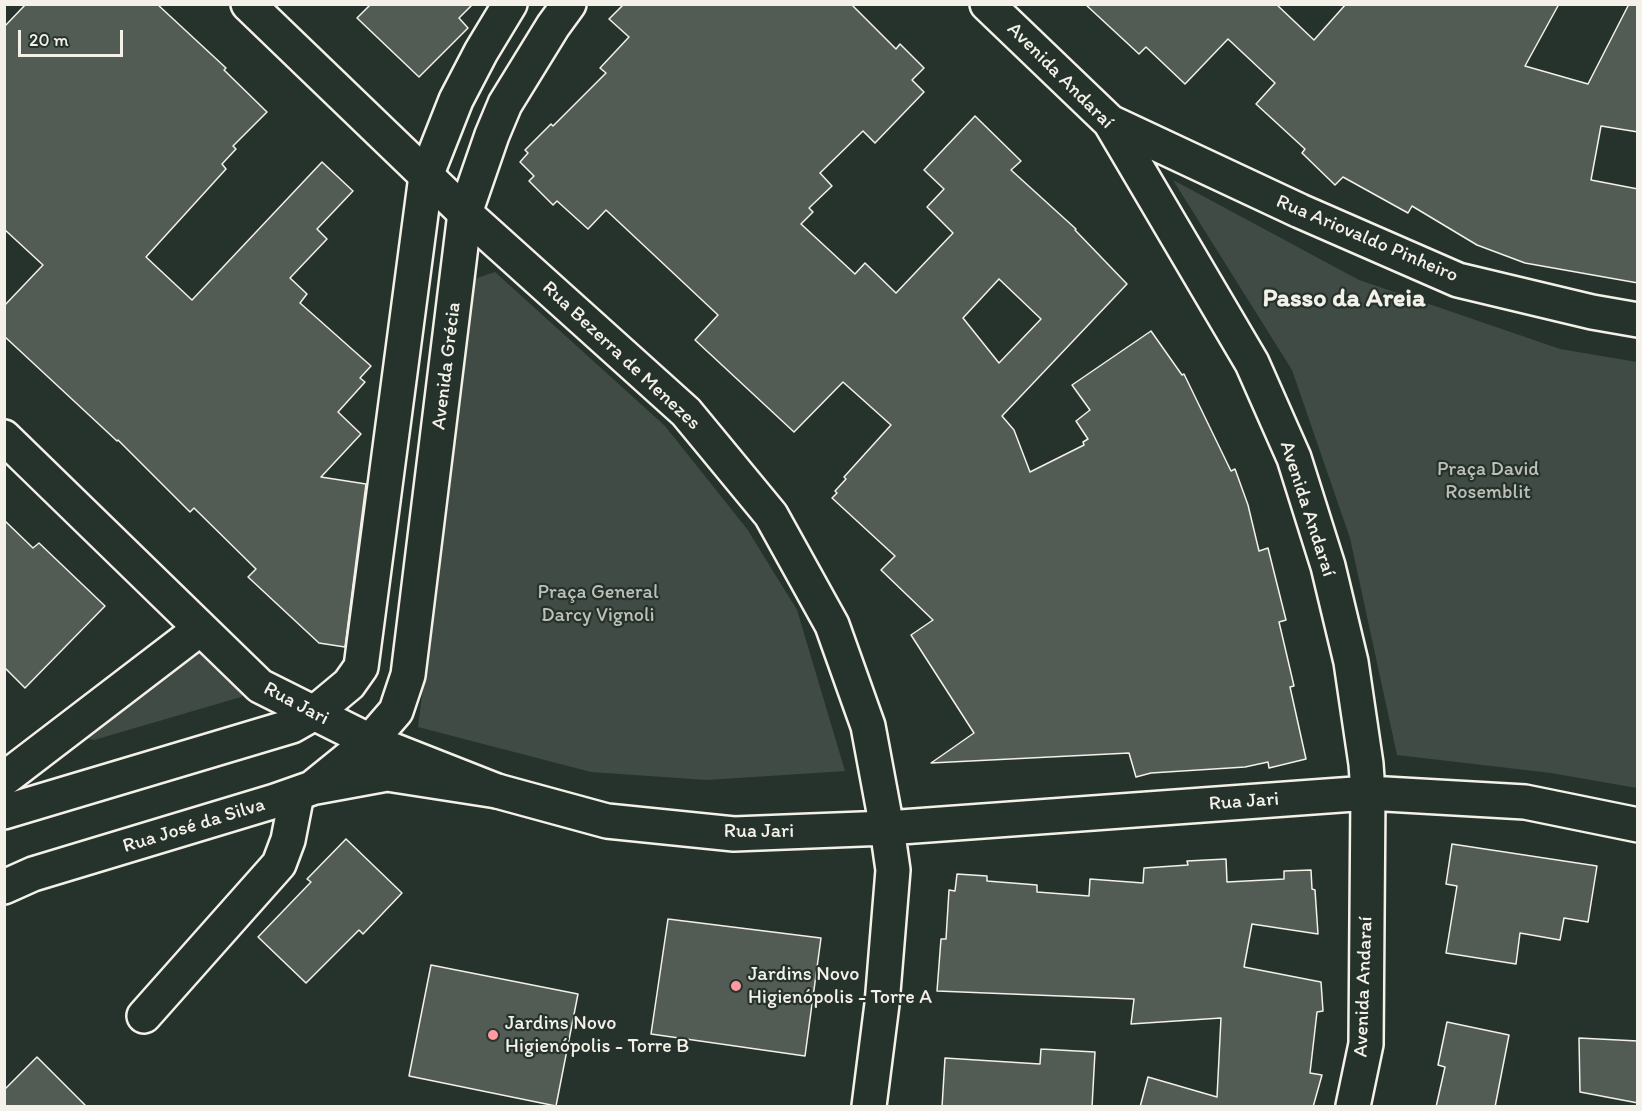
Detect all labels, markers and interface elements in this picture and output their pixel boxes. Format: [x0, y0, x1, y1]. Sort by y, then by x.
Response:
scale bar [21, 18, 126, 56]
street label: Avenida Andaraí [1002, 18, 1118, 134]
text: 20 m [29, 29, 69, 51]
street label: Rua Ariovaldo Pinheiro [1272, 190, 1462, 288]
street label: Rua Bezerra de Menezes [537, 276, 705, 436]
district label: Passo da Areia [1262, 283, 1426, 315]
street label: Avenida Grécia [427, 301, 467, 431]
street label: Avenida Andaraí [1274, 438, 1340, 580]
park label: Praça David Rosemblit [1437, 458, 1539, 505]
park label: Praça General Darcy Vignoli [537, 581, 659, 628]
street label: Rua Jari [259, 677, 333, 731]
street label: Rua Jari [1208, 788, 1280, 816]
street label: Rua José da Silva [120, 793, 268, 859]
street label: Rua Jari [724, 820, 794, 844]
street label: Avenida Andaraí [1350, 916, 1378, 1058]
place label: Jardins Novo Higienópolis - Torre A [748, 963, 932, 1010]
marker: Jardins Novo Higienópolis - Torre A [729, 979, 743, 993]
place label: Jardins Novo Higienópolis - Torre B [505, 1012, 689, 1059]
marker: Jardins Novo Higienópolis - Torre B [486, 1028, 500, 1042]

